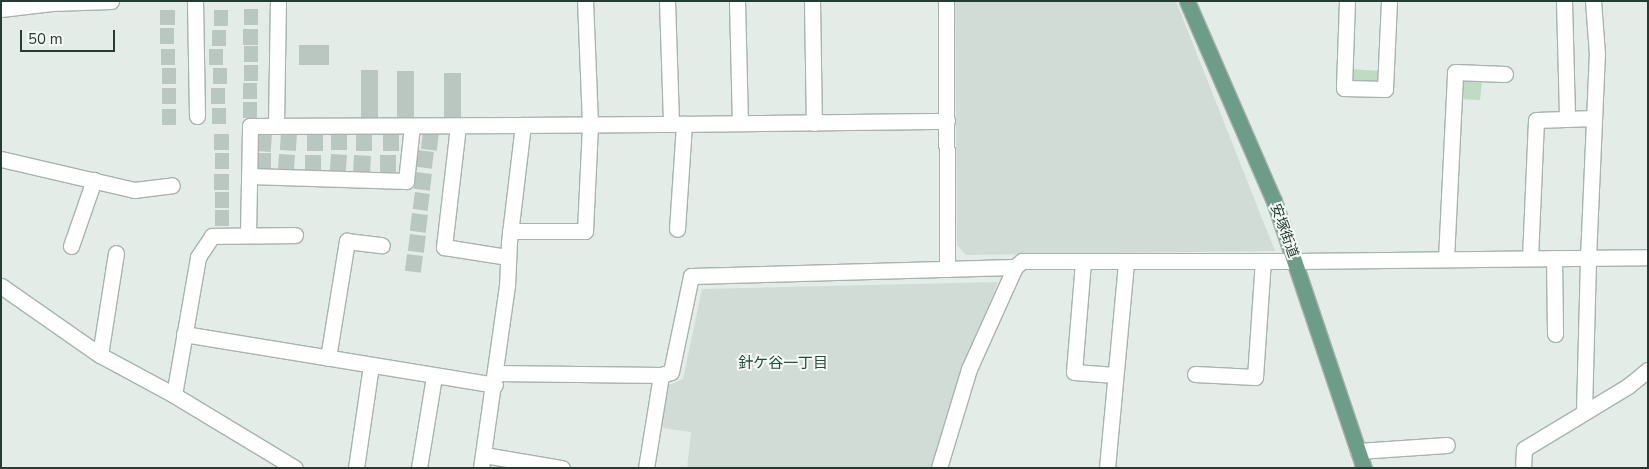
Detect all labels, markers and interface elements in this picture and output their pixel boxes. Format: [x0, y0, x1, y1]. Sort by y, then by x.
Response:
scale bar [22, 20, 118, 52]
text: 50 m [28, 29, 63, 49]
street label: 安塚街道 [1267, 202, 1301, 260]
district label: 針ケ谷一丁目 [738, 355, 828, 373]

